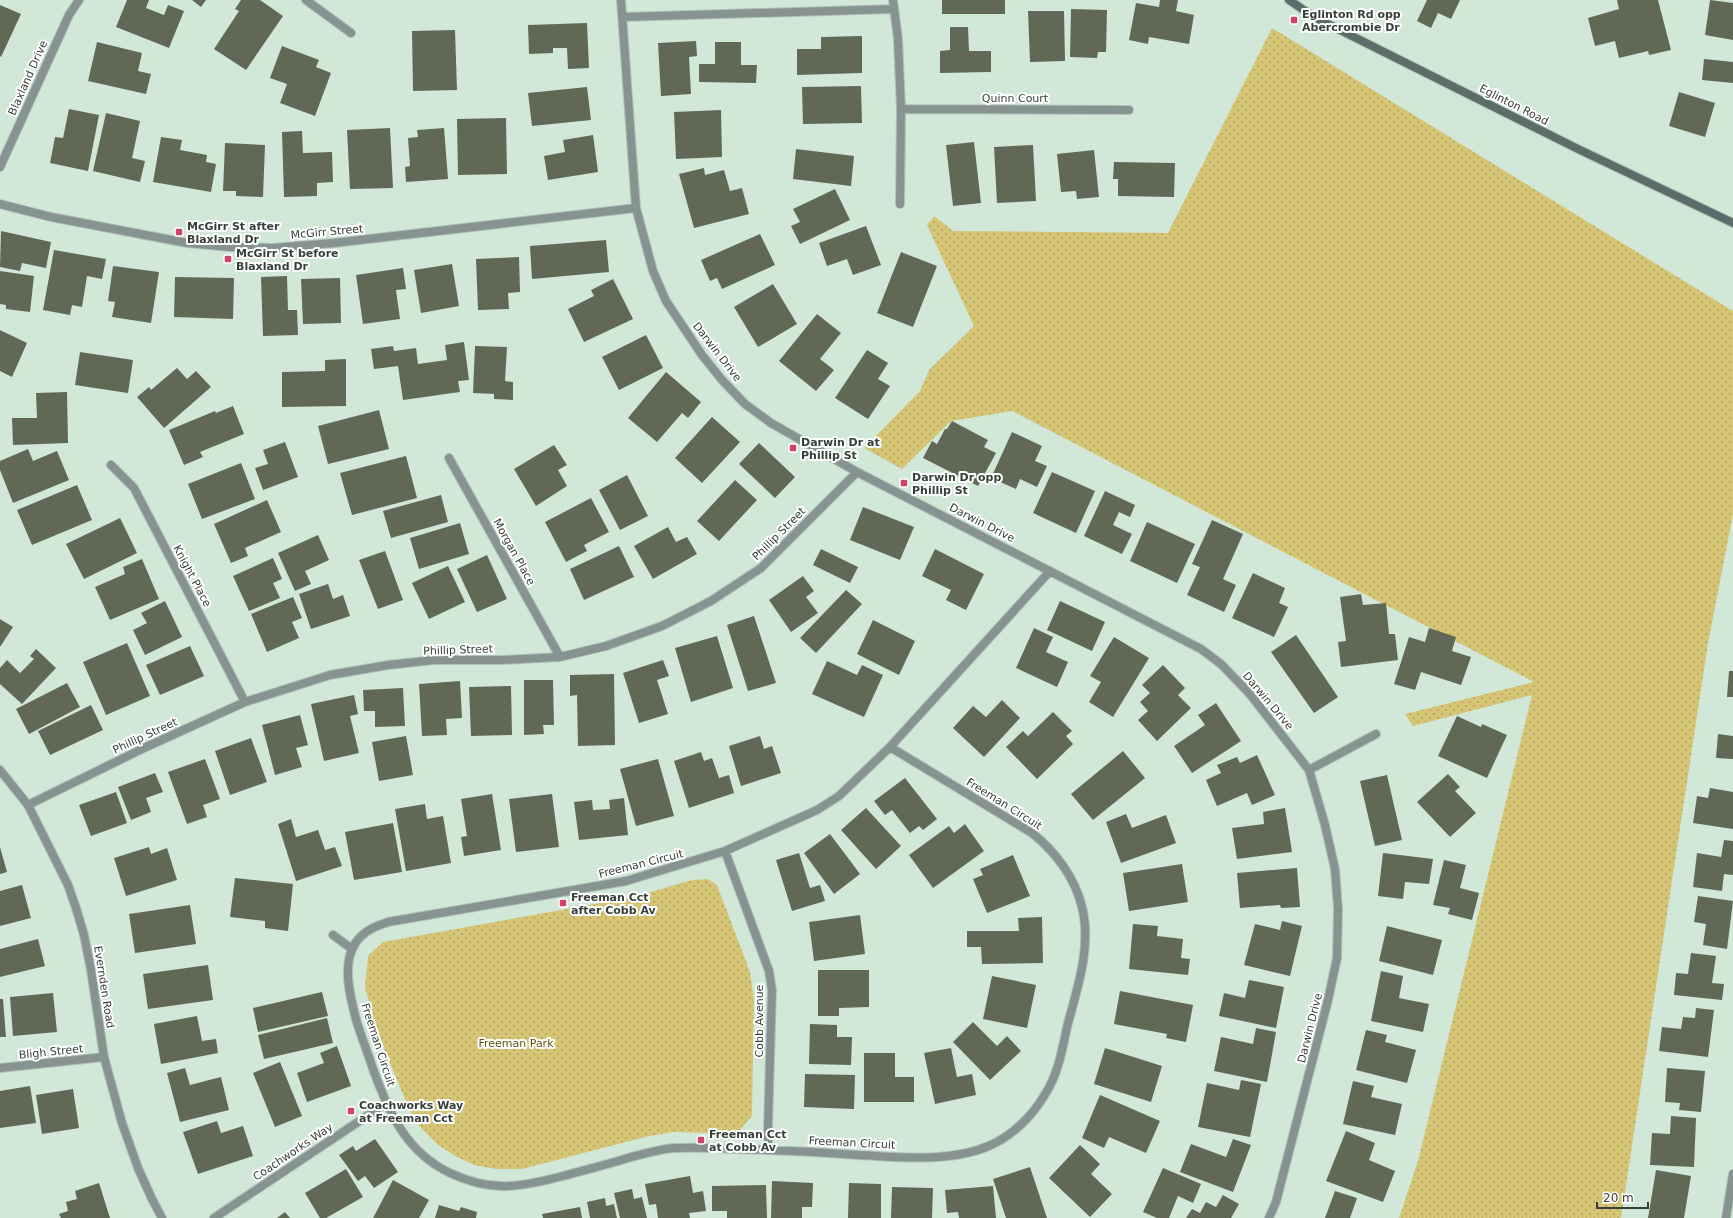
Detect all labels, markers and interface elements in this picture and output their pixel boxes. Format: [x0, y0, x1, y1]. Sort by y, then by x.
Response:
place label: Eglinton Rd opp Abercrombie Dr [1302, 8, 1401, 34]
marker: Eglinton Rd opp Abercrombie Dr [1289, 15, 1299, 25]
street label: Blaxland Drive [6, 38, 50, 117]
street label: Eglinton Road [1477, 82, 1551, 128]
street label: Quinn Court [982, 92, 1049, 105]
place label: McGirr St after Blaxland Dr [187, 220, 280, 246]
street label: McGirr Street [290, 222, 365, 242]
marker: McGirr St after Blaxland Dr [174, 227, 184, 237]
place label: McGirr St before Blaxland Dr [236, 247, 339, 273]
marker: McGirr St before Blaxland Dr [223, 254, 233, 264]
street label: Darwin Drive [690, 320, 744, 384]
place label: Darwin Dr at Phillip St [801, 436, 880, 462]
marker: Darwin Dr at Phillip St [788, 443, 798, 453]
place label: Darwin Dr opp Phillip St [912, 471, 1001, 497]
marker: Darwin Dr opp Phillip St [899, 478, 909, 488]
street label: Darwin Drive [947, 501, 1017, 545]
street label: Phillip Street [750, 504, 809, 563]
street label: Morgan Place [490, 516, 538, 588]
street label: Knight Place [170, 543, 214, 609]
street label: Phillip Street [423, 642, 494, 658]
street label: Darwin Drive [1240, 669, 1296, 733]
street label: Phillip Street [111, 715, 180, 757]
street label: Freeman Circuit [964, 776, 1045, 833]
street label: Freeman Circuit [597, 847, 685, 881]
place label: Freeman Cct after Cobb Av [571, 891, 657, 917]
marker: Freeman Cct after Cobb Av [558, 898, 568, 908]
street label: Evernden Road [91, 945, 117, 1029]
street label: Cobb Avenue [753, 984, 766, 1057]
street label: Darwin Drive [1295, 991, 1325, 1064]
street label: Freeman Circuit [358, 1002, 398, 1089]
park label: Freeman Park [478, 1037, 554, 1050]
street label: Bligh Street [18, 1042, 84, 1062]
place label: Coachworks Way at Freeman Cct [359, 1099, 463, 1125]
marker: Coachworks Way at Freeman Cct [346, 1106, 356, 1116]
street label: Coachworks Way [251, 1120, 336, 1184]
place label: Freeman Cct at Cobb Av [709, 1128, 787, 1154]
street label: Freeman Circuit [808, 1134, 896, 1152]
marker: Freeman Cct at Cobb Av [696, 1135, 706, 1145]
scale bar [1597, 1184, 1648, 1210]
text: 20 m [1603, 1191, 1634, 1205]

